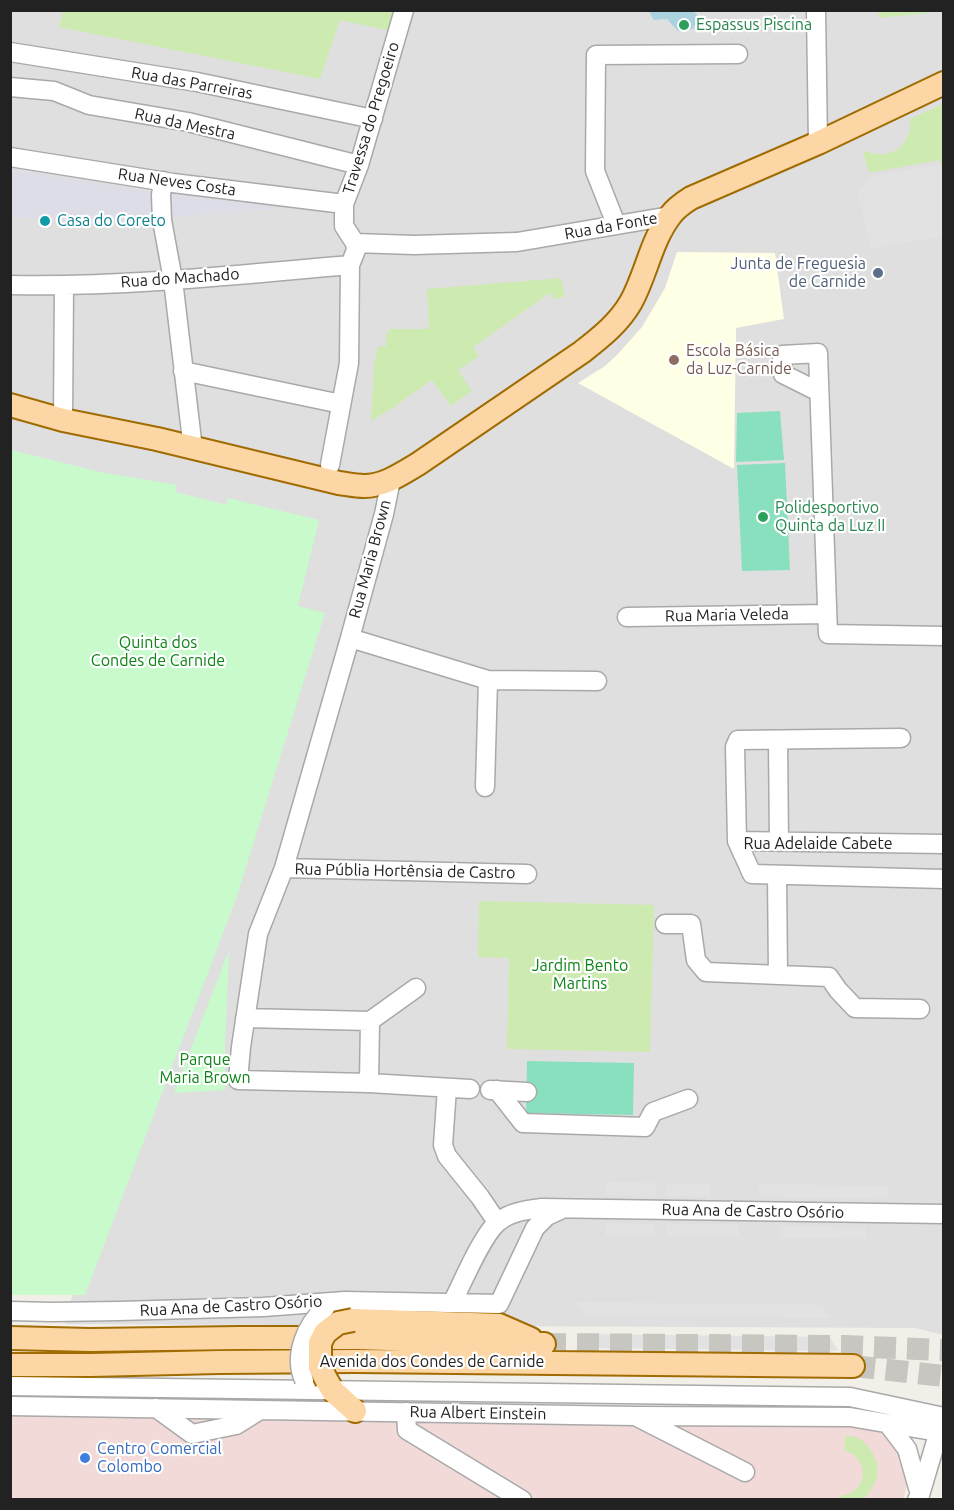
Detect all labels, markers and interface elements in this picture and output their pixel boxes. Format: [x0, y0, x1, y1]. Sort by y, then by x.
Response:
place label: Espassus Piscina [696, 15, 812, 35]
marker: Espassus Piscina [677, 18, 691, 32]
street label: Travessa do Pregoeiro [339, 39, 403, 197]
street label: Rua das Parreiras [130, 63, 254, 103]
street label: Rua da Mestra [133, 104, 237, 144]
street label: Rua Neves Costa [117, 164, 237, 200]
street label: Rua da Fonte [563, 208, 659, 244]
place label: Casa do Coreto [57, 211, 166, 231]
marker: Casa do Coreto [38, 214, 52, 228]
place label: Junta de Freguesia de Carnide [731, 254, 866, 292]
street label: Rua do Machado [120, 264, 240, 292]
marker: Junta de Freguesia de Carnide [871, 266, 885, 280]
place label: Escola Básica da Luz-Carnide [686, 341, 792, 379]
marker: Escola Básica da Luz-Carnide [667, 353, 681, 367]
street label: Rua Maria Brown [345, 498, 395, 620]
place label: Polidesportivo Quinta da Luz II [775, 498, 885, 536]
marker: Polidesportivo Quinta da Luz II [756, 510, 770, 524]
street label: Rua Maria Veleda [665, 604, 789, 626]
park label: Quinta dos Condes de Carnide [91, 633, 225, 671]
street label: Rua Adelaide Cabete [743, 834, 893, 854]
street label: Rua Públia Hortênsia de Castro [294, 859, 516, 883]
park label: Jardim Bento Martins [532, 956, 628, 994]
park label: Parque Maria Brown [159, 1050, 251, 1088]
street label: Rua Ana de Castro Osório [662, 1200, 844, 1222]
street label: Rua Ana de Castro Osório [139, 1292, 323, 1320]
street label: Avenida dos Condes de Carnide [320, 1352, 544, 1372]
street label: Rua Albert Einstein [409, 1402, 547, 1424]
place label: Centro Comercial Colombo [97, 1439, 222, 1477]
marker: Centro Comercial Colombo [78, 1451, 92, 1465]

